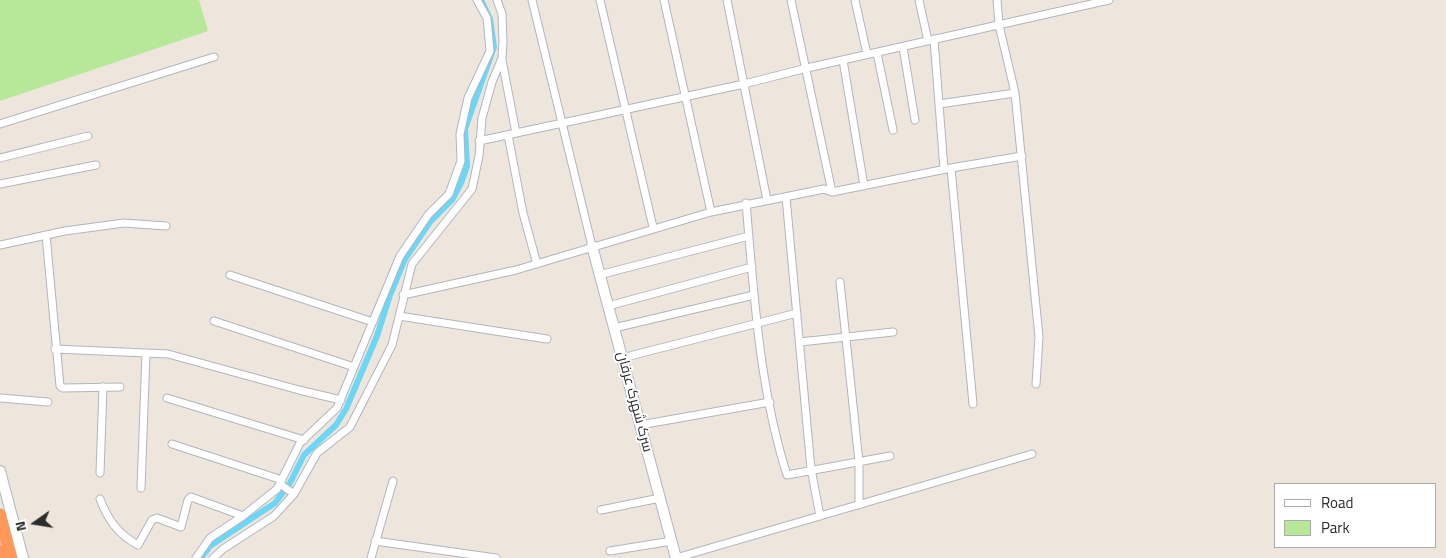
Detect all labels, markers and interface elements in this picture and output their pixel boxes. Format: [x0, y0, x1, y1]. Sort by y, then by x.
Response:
street label: سرک شهرک عرفان [613, 350, 655, 454]
legend [1274, 483, 1436, 548]
text: Road [1321, 491, 1353, 514]
north arrow [10, 498, 60, 548]
text: Park [1321, 516, 1350, 539]
text: N [9, 519, 31, 534]

